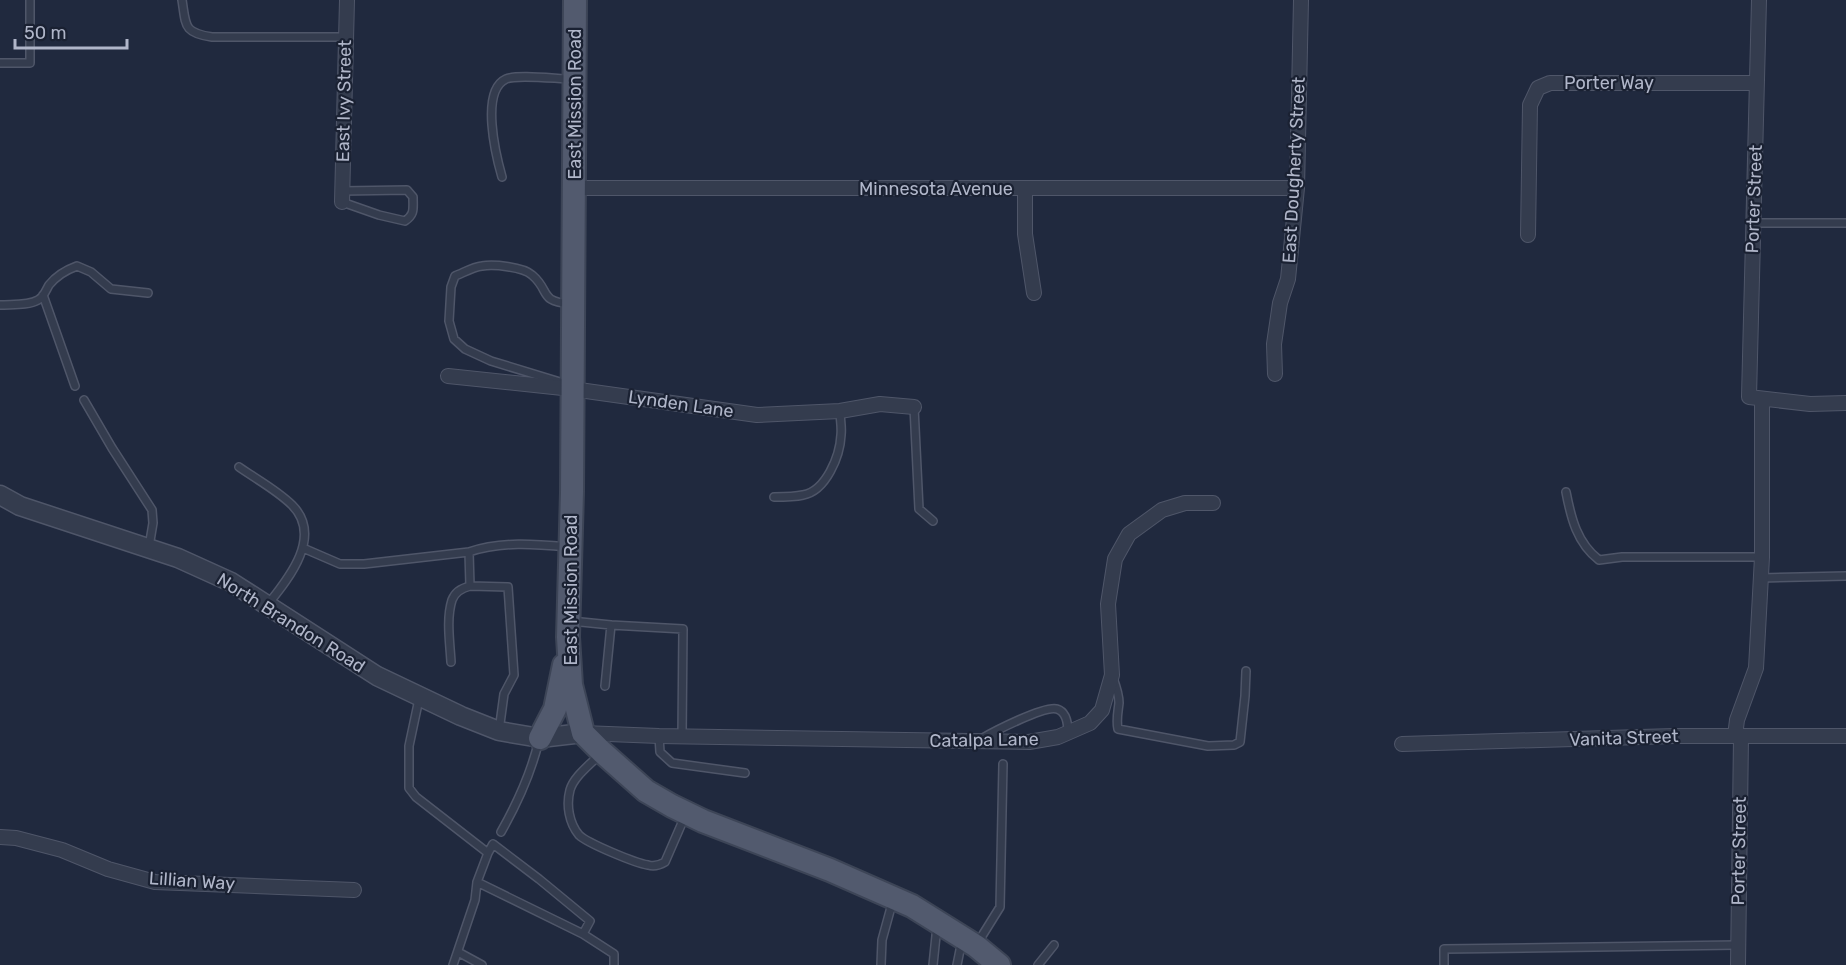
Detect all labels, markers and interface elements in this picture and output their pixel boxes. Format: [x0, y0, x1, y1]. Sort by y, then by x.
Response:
scale bar [15, 12, 128, 50]
text: 50 m [24, 22, 67, 44]
street label: East Mission Road [564, 28, 586, 180]
street label: East Ivy Street [332, 40, 356, 162]
street label: Porter Way [1564, 72, 1654, 94]
street label: East Dougherty Street [1278, 76, 1310, 264]
street label: Porter Street [1741, 144, 1767, 254]
street label: Minnesota Avenue [859, 178, 1013, 200]
street label: Lynden Lane [627, 386, 735, 422]
street label: East Mission Road [560, 514, 582, 666]
street label: North Brandon Road [213, 568, 369, 678]
street label: Vanita Street [1569, 725, 1679, 751]
street label: Catalpa Lane [929, 728, 1039, 752]
street label: Porter Street [1727, 797, 1751, 905]
street label: Lillian Way [148, 867, 236, 895]

